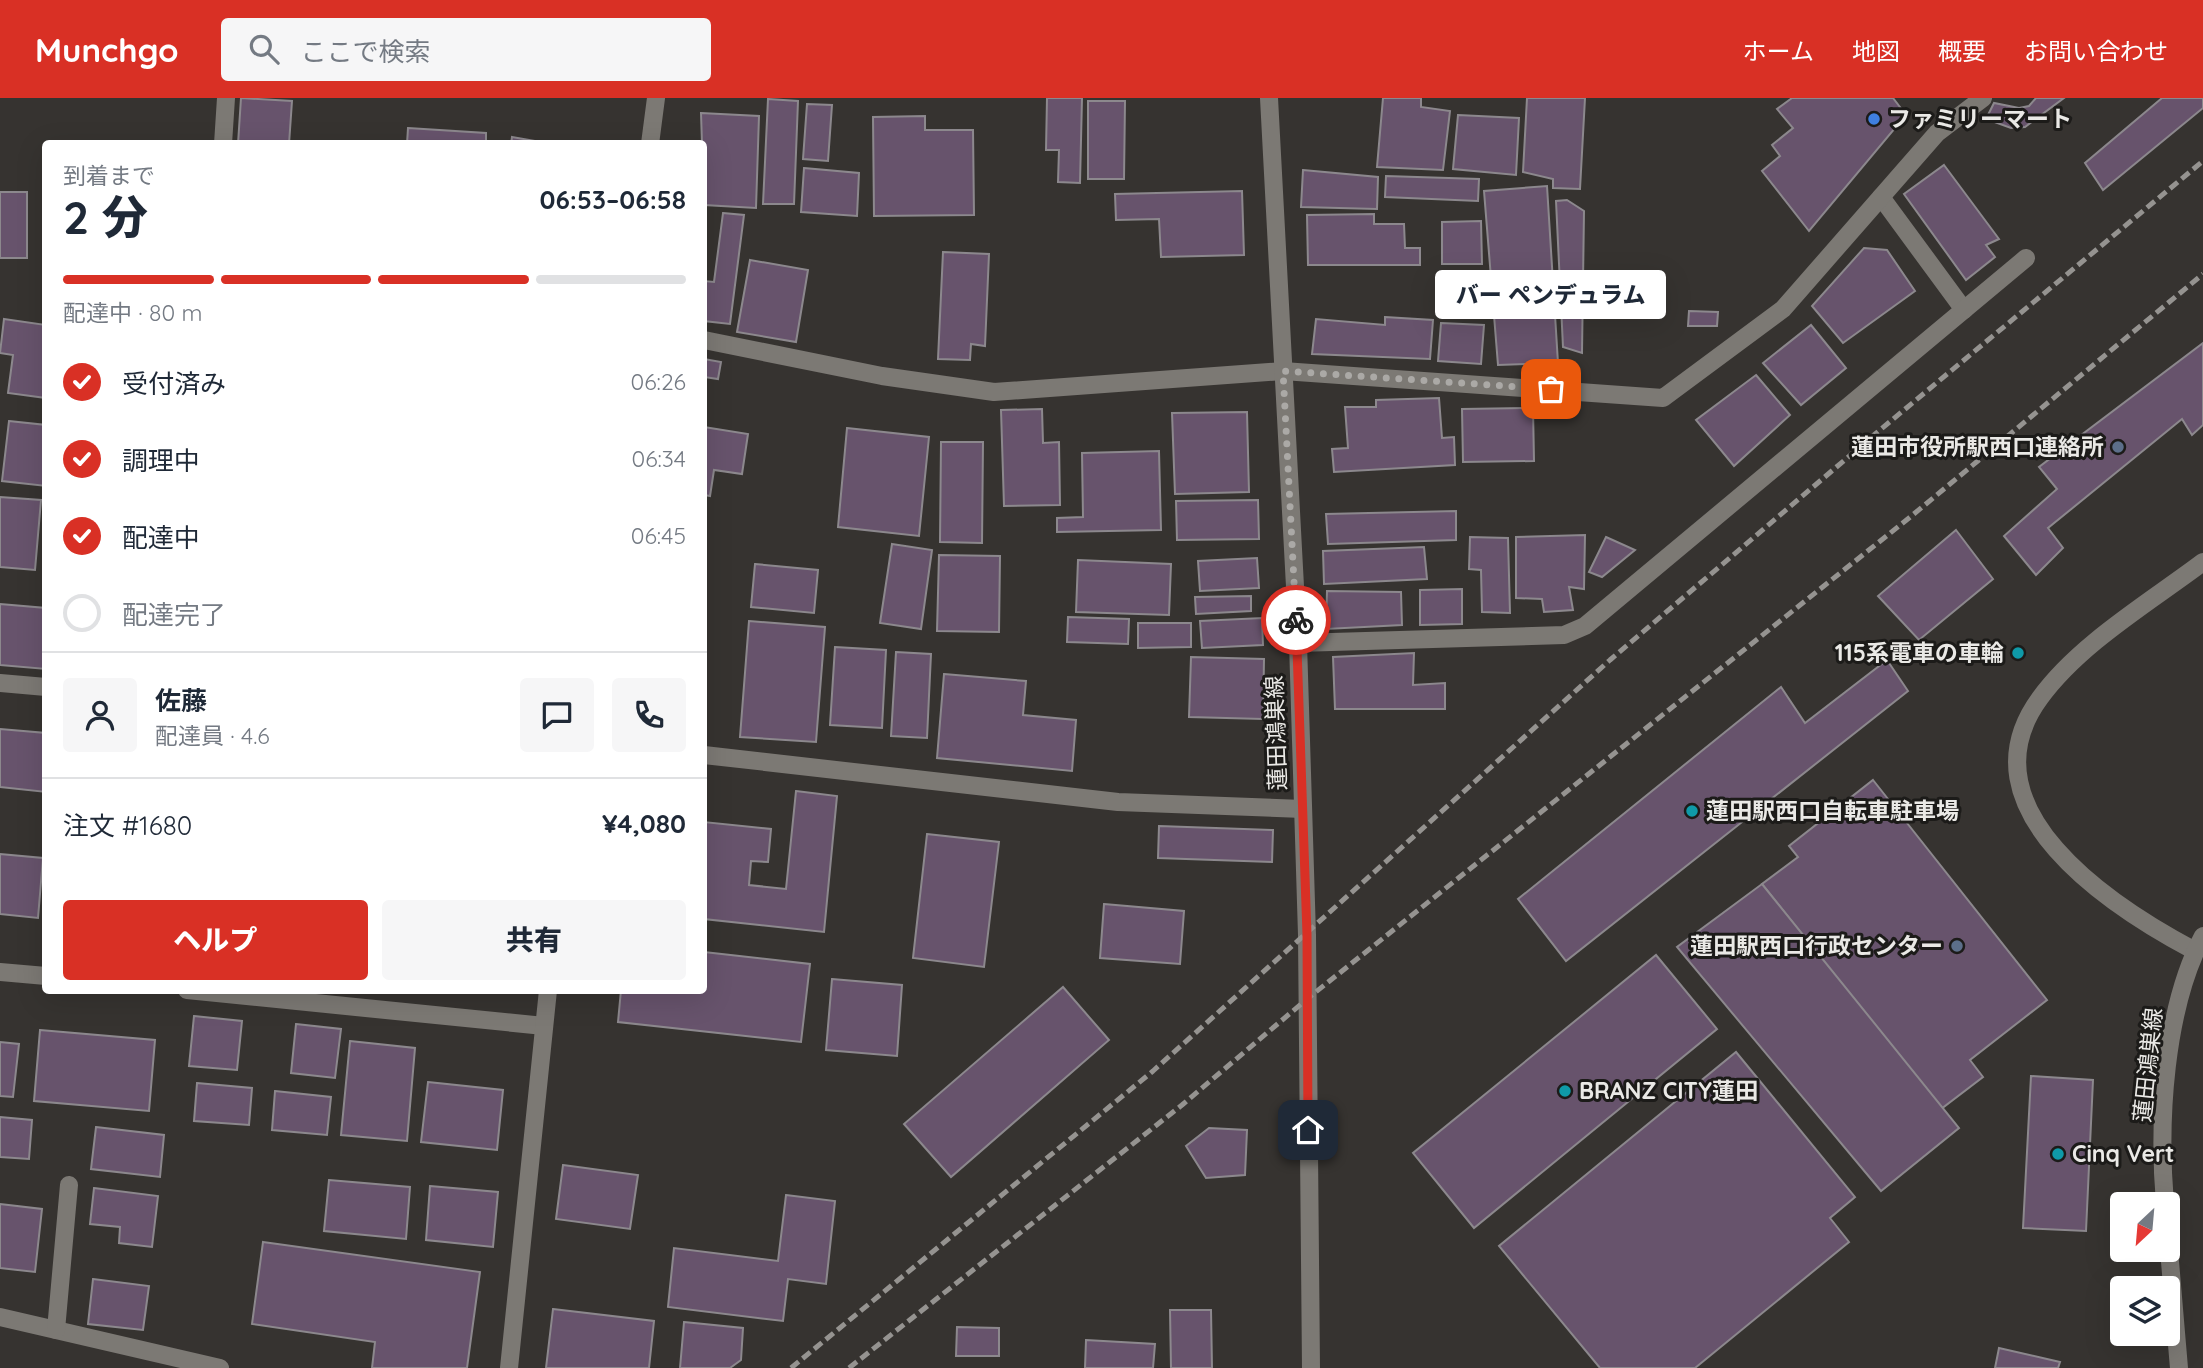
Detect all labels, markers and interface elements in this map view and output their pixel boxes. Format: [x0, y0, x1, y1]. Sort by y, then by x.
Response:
search box [221, 18, 711, 81]
text: Munchgo [35, 29, 179, 70]
icon: search [245, 30, 283, 68]
text: ここで検索 [301, 35, 431, 68]
text: ホーム [1743, 36, 1814, 66]
text: 地図 [1852, 36, 1900, 66]
text: 概要 [1938, 36, 1986, 66]
text: お問い合わせ [2024, 36, 2168, 66]
place label: ファミリーマート [1888, 104, 2072, 133]
marker: ファミリーマート [1866, 111, 1882, 127]
text: 到着まで [63, 161, 155, 190]
text: 06:53–06:58 [540, 183, 686, 216]
text: 2 分 [63, 188, 148, 246]
callout: バー ペンデュラム [1436, 270, 1666, 319]
text: バー ペンデュラム [1456, 280, 1645, 309]
text: 配達中 · 80 m [63, 298, 202, 327]
pin [1521, 359, 1581, 419]
icon: check [63, 363, 101, 401]
text: 受付済み [122, 367, 226, 400]
text: 06:26 [631, 367, 686, 396]
icon: bag [1532, 370, 1570, 408]
place label: 蓮田市役所駅西口連絡所 [1851, 432, 2104, 461]
marker: 蓮田市役所駅西口連絡所 [2110, 439, 2126, 455]
icon: check [63, 440, 101, 478]
text: 調理中 [122, 444, 200, 477]
text: 06:34 [631, 444, 686, 473]
icon: check [63, 517, 101, 555]
text: 配達中 [122, 521, 200, 554]
text: 06:45 [631, 521, 686, 550]
courier [1261, 585, 1331, 655]
text: 配達完了 [122, 598, 226, 631]
icon: bike [1277, 601, 1315, 639]
place label: 115系電車の車輪 [1835, 638, 2004, 667]
marker: 115系電車の車輪 [2010, 645, 2026, 661]
street label: 蓮田鴻巣線 [1259, 675, 1292, 791]
button: person [63, 678, 137, 752]
button: chat [520, 678, 594, 752]
button: phone [612, 678, 686, 752]
text: 佐藤 [155, 684, 207, 717]
text: 配達員 · 4.6 [155, 721, 270, 750]
place label: 蓮田駅西口自転車駐車場 [1706, 796, 1959, 825]
marker: 蓮田駅西口自転車駐車場 [1684, 803, 1700, 819]
text: ¥4,080 [602, 807, 686, 840]
text: 注文 #1680 [63, 809, 192, 842]
button: ヘルプ [63, 900, 368, 980]
button: 共有 [382, 900, 686, 980]
place label: 蓮田駅西口行政センター [1690, 931, 1943, 960]
marker: 蓮田駅西口行政センター [1949, 938, 1965, 954]
street label: 蓮田鴻巣線 [2127, 1006, 2168, 1124]
place label: BRANZ CITY蓮田 [1579, 1076, 1758, 1105]
marker: BRANZ CITY蓮田 [1557, 1083, 1573, 1099]
pin [1278, 1100, 1338, 1160]
icon: home [1289, 1111, 1327, 1149]
place label: Cinq Vert [2072, 1139, 2174, 1168]
marker: Cinq Vert [2050, 1146, 2066, 1162]
north arrow [2110, 1192, 2180, 1262]
map controls [2110, 1192, 2180, 1346]
button: layers [2110, 1276, 2180, 1346]

